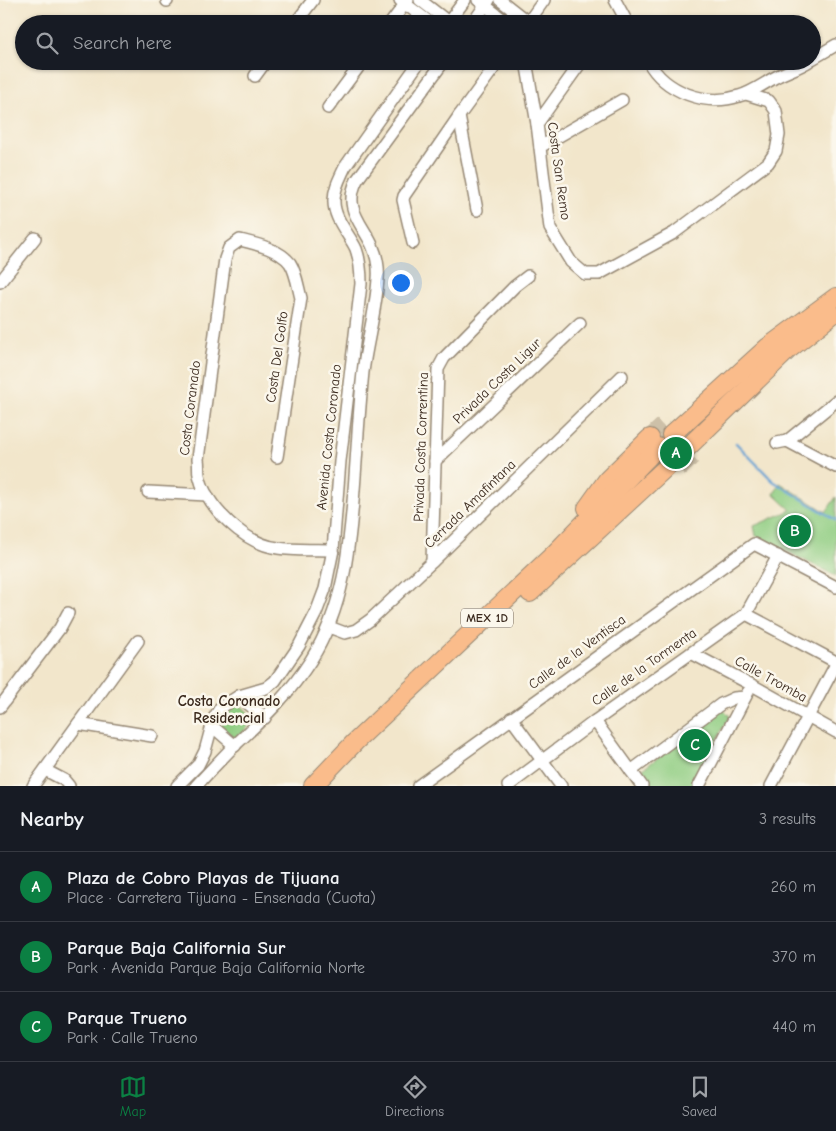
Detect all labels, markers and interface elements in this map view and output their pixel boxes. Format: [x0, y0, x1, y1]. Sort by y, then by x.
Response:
search box [15, 15, 821, 70]
icon: search [33, 29, 61, 57]
text: Search here [73, 32, 172, 54]
street label: Costa San Remo [544, 121, 574, 221]
your location [388, 270, 414, 296]
street label: Costa Del Golfo [262, 310, 292, 404]
street label: Privada Costa Ligur [449, 334, 545, 427]
street label: Costa Coranado [176, 360, 204, 456]
street label: Avenida Costa Coronado [313, 363, 345, 511]
street label: Privada Costa Correntina [410, 372, 432, 522]
pin: A [660, 434, 692, 472]
street label: Cerrada Amafintana [421, 456, 519, 552]
pin: B [779, 512, 811, 550]
road number: MEX 1D [461, 608, 513, 628]
street label: Calle de la Ventisca [525, 611, 629, 693]
street label: Calle de la Tormenta [588, 625, 700, 709]
street label: Calle Tromba [732, 652, 810, 706]
district label: Costa Coronado Residencial [178, 692, 280, 727]
pin: C [679, 726, 711, 764]
text: Nearby [20, 807, 84, 831]
text: 3 results [759, 810, 816, 828]
text: Plaza de Cobro Playas de Tijuana [67, 867, 340, 889]
text: A [32, 878, 40, 896]
text: 260 m [771, 878, 816, 896]
text: Place · Carretera Tijuana - Ensenada (Cuota) [67, 889, 376, 907]
text: Parque Baja California Sur [67, 937, 285, 959]
text: B [31, 948, 41, 966]
text: 370 m [772, 948, 816, 966]
text: Park · Avenida Parque Baja California Norte [67, 959, 365, 977]
text: Parque Trueno [67, 1007, 187, 1029]
text: C [31, 1018, 41, 1036]
text: 440 m [772, 1018, 816, 1036]
text: Park · Calle Trueno [67, 1029, 198, 1047]
tab: Map [119, 1073, 147, 1120]
tab: Directions [385, 1073, 444, 1120]
tab: Saved [682, 1073, 717, 1120]

